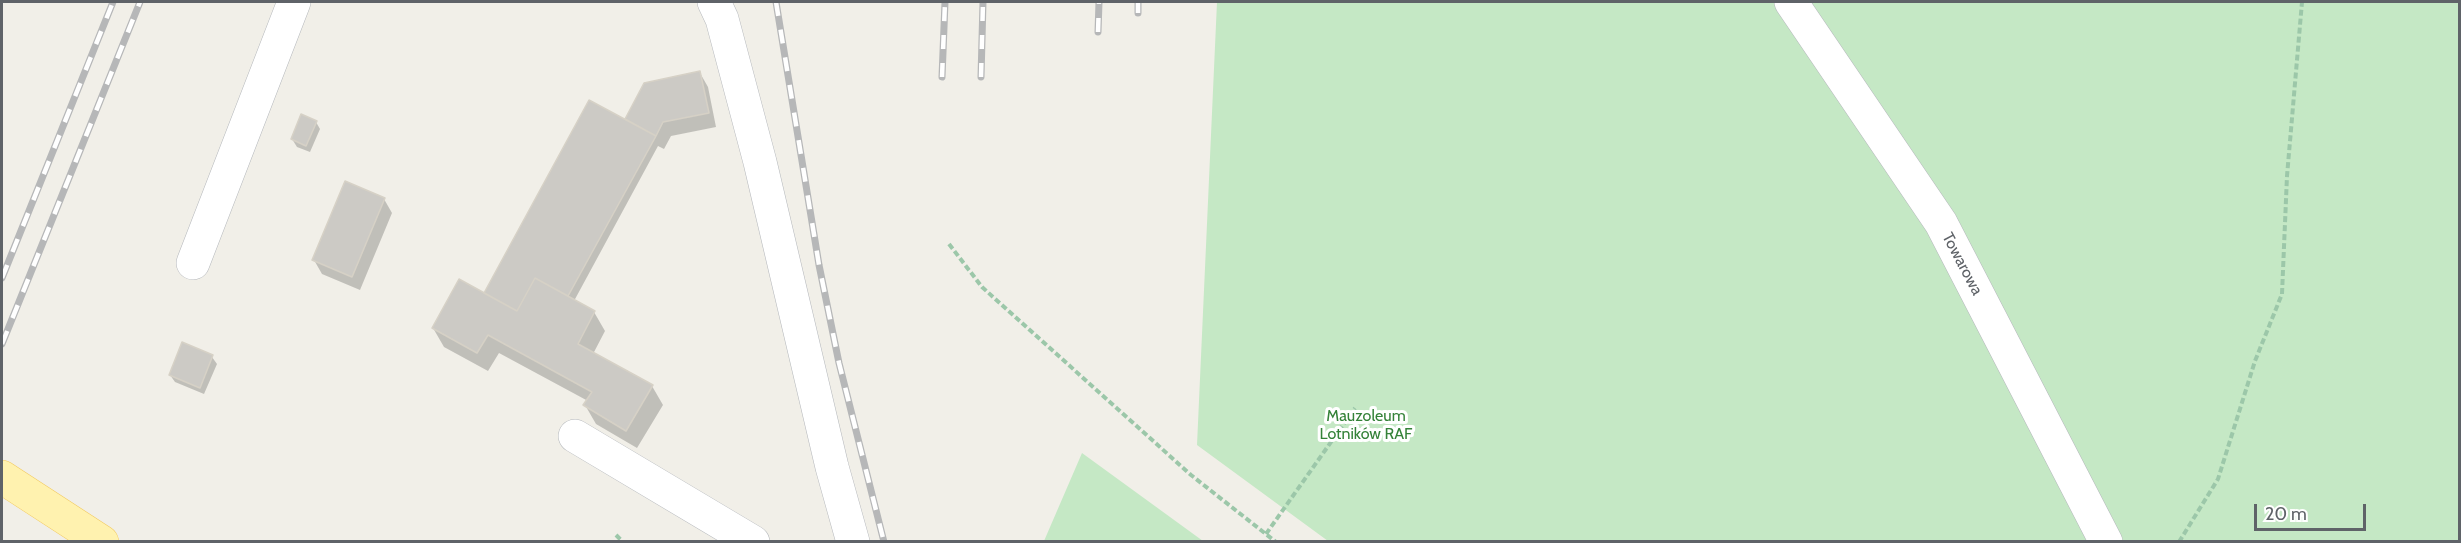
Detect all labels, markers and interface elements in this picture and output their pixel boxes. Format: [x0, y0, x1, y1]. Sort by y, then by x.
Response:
street label: Towarowa [1938, 229, 1986, 299]
park label: Mauzoleum Lotników RAF [1320, 406, 1412, 444]
scale bar [2257, 492, 2370, 530]
text: 20 m [2265, 503, 2307, 525]

